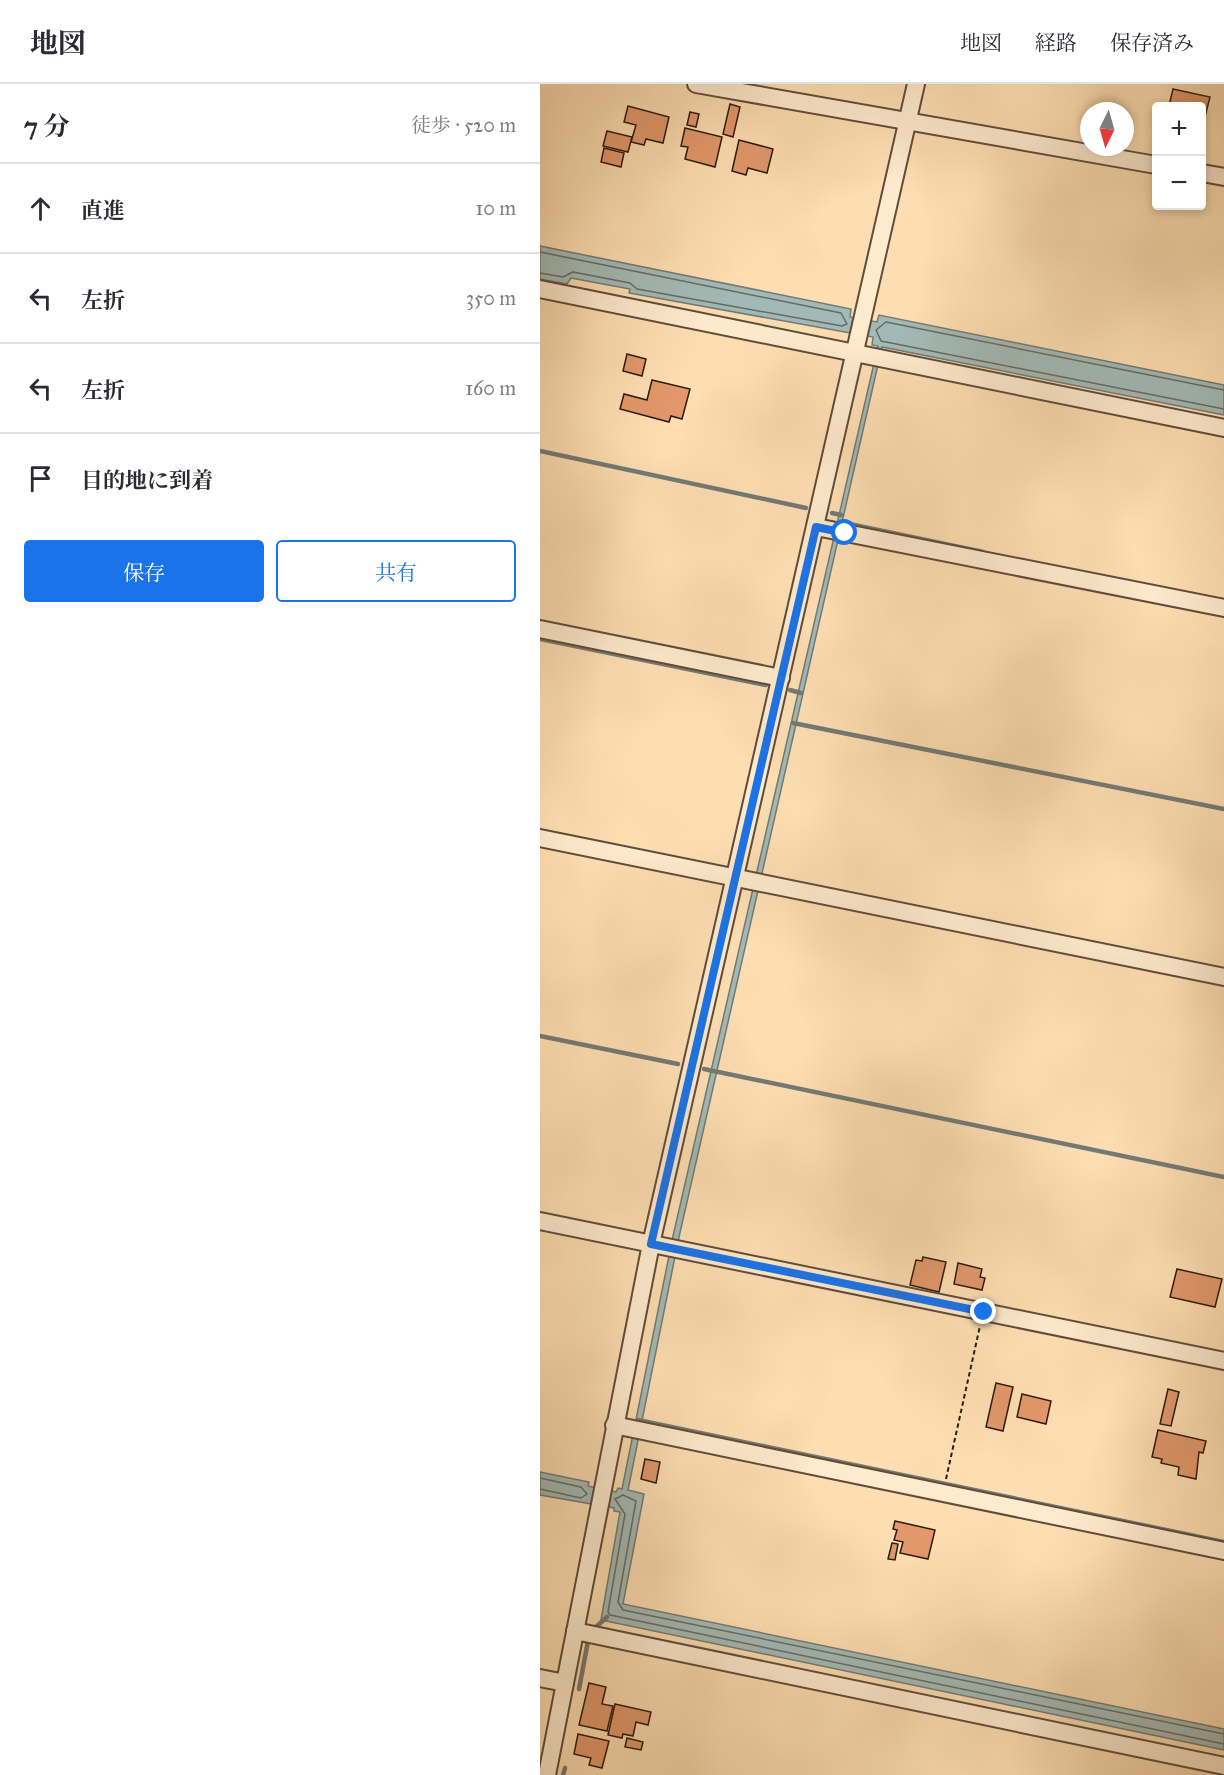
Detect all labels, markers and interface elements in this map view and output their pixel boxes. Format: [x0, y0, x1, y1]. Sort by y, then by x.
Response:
text: 地図 [30, 26, 86, 61]
text: 地図 [960, 30, 1002, 56]
text: 経路 [1035, 30, 1077, 56]
text: 保存済み [1110, 30, 1194, 56]
north arrow [1080, 102, 1134, 156]
map controls [1152, 102, 1206, 210]
button: + [1152, 102, 1206, 156]
text: 7 分 [24, 110, 69, 142]
text: 徒歩 · 520 m [411, 113, 516, 137]
button: − [1152, 156, 1206, 210]
icon: ahead [24, 192, 57, 225]
text: 10 m [475, 196, 516, 220]
text: 直進 [81, 197, 125, 224]
icon: left [24, 282, 57, 315]
text: 350 m [466, 286, 516, 310]
text: 左折 [81, 287, 125, 314]
icon: left [24, 372, 57, 405]
text: 160 m [465, 376, 516, 400]
text: 左折 [81, 377, 125, 404]
icon: arrive [24, 462, 57, 495]
text: 目的地に到着 [81, 467, 213, 494]
route start [831, 519, 857, 545]
button: 保存 [24, 540, 264, 602]
button: 共有 [276, 540, 516, 602]
route end [970, 1298, 996, 1324]

